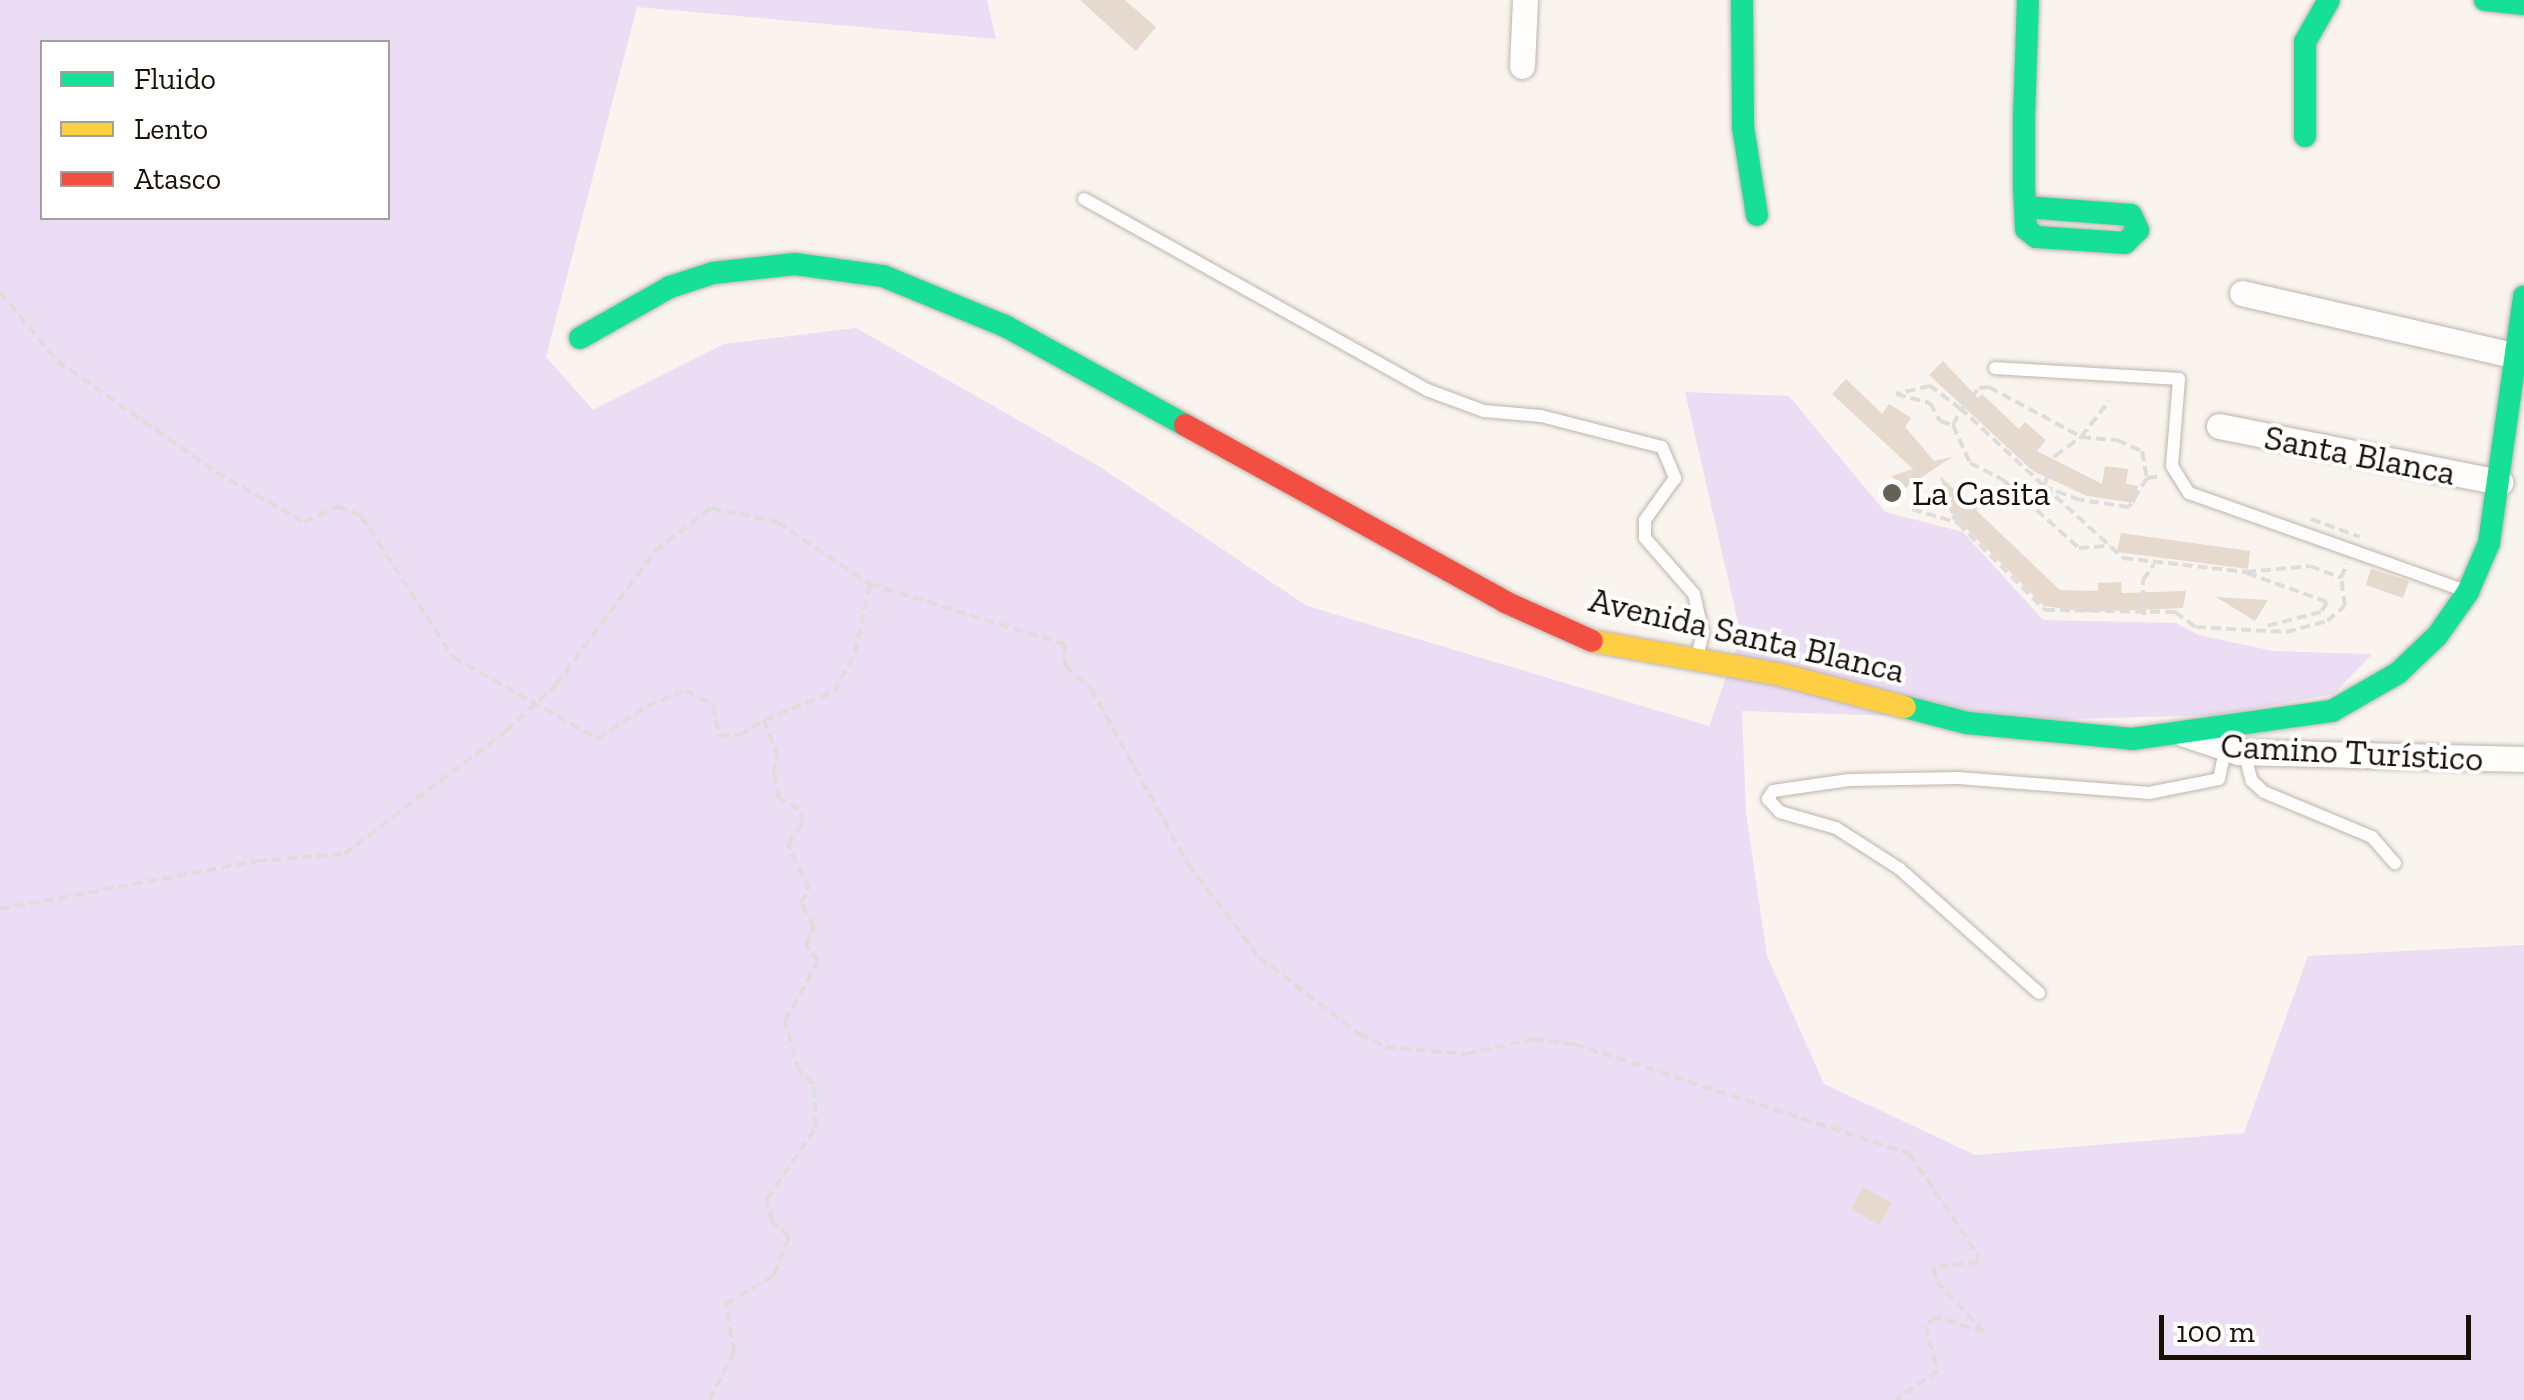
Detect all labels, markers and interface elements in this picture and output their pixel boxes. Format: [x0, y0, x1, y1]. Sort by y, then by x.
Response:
legend [40, 40, 390, 220]
text: Fluido [134, 61, 216, 97]
text: Lento [134, 111, 208, 147]
text: Atasco [134, 161, 221, 197]
street label: Santa Blanca [2261, 416, 2459, 494]
place label: La Casita [1912, 472, 2050, 514]
marker: La Casita [1881, 482, 1903, 504]
street label: Avenida Santa Blanca [1585, 578, 1909, 692]
street label: Camino Turístico [2219, 724, 2485, 780]
scale bar [2164, 1295, 2476, 1357]
text: 100 m [2176, 1314, 2255, 1350]

